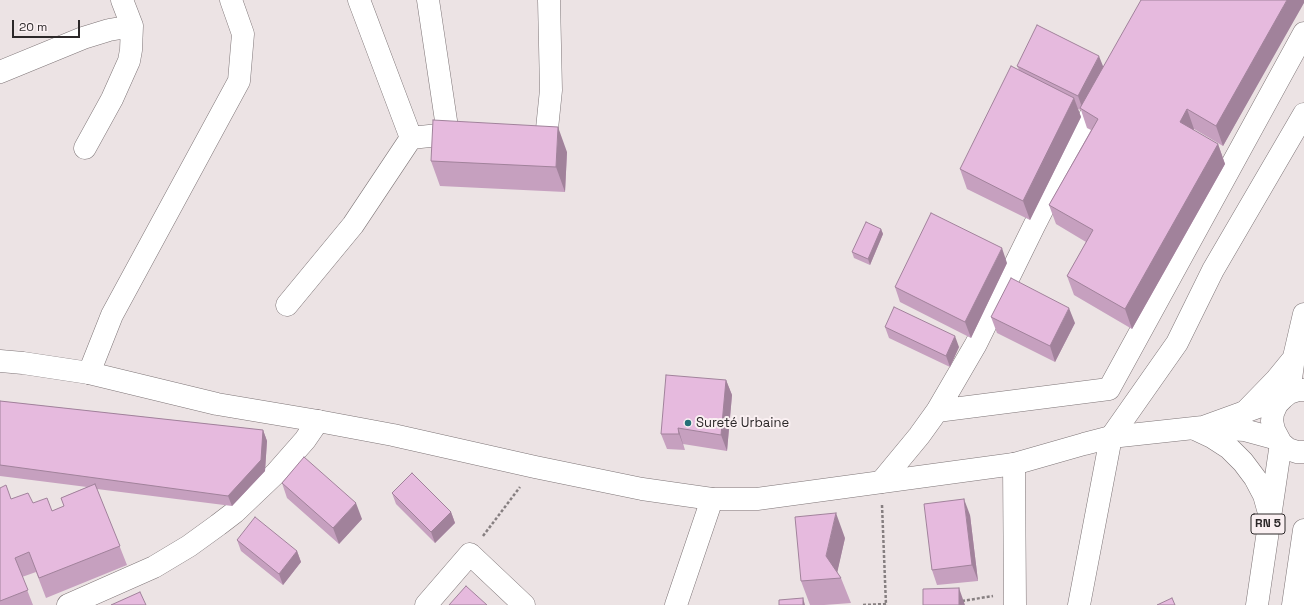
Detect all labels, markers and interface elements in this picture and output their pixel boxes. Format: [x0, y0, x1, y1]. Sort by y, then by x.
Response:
scale bar [14, 12, 82, 38]
text: 20 m [19, 19, 47, 35]
place label: Sureté Urbaine [696, 415, 789, 431]
marker: Sureté Urbaine [683, 418, 693, 428]
road number: RN 5 [1251, 514, 1285, 534]

